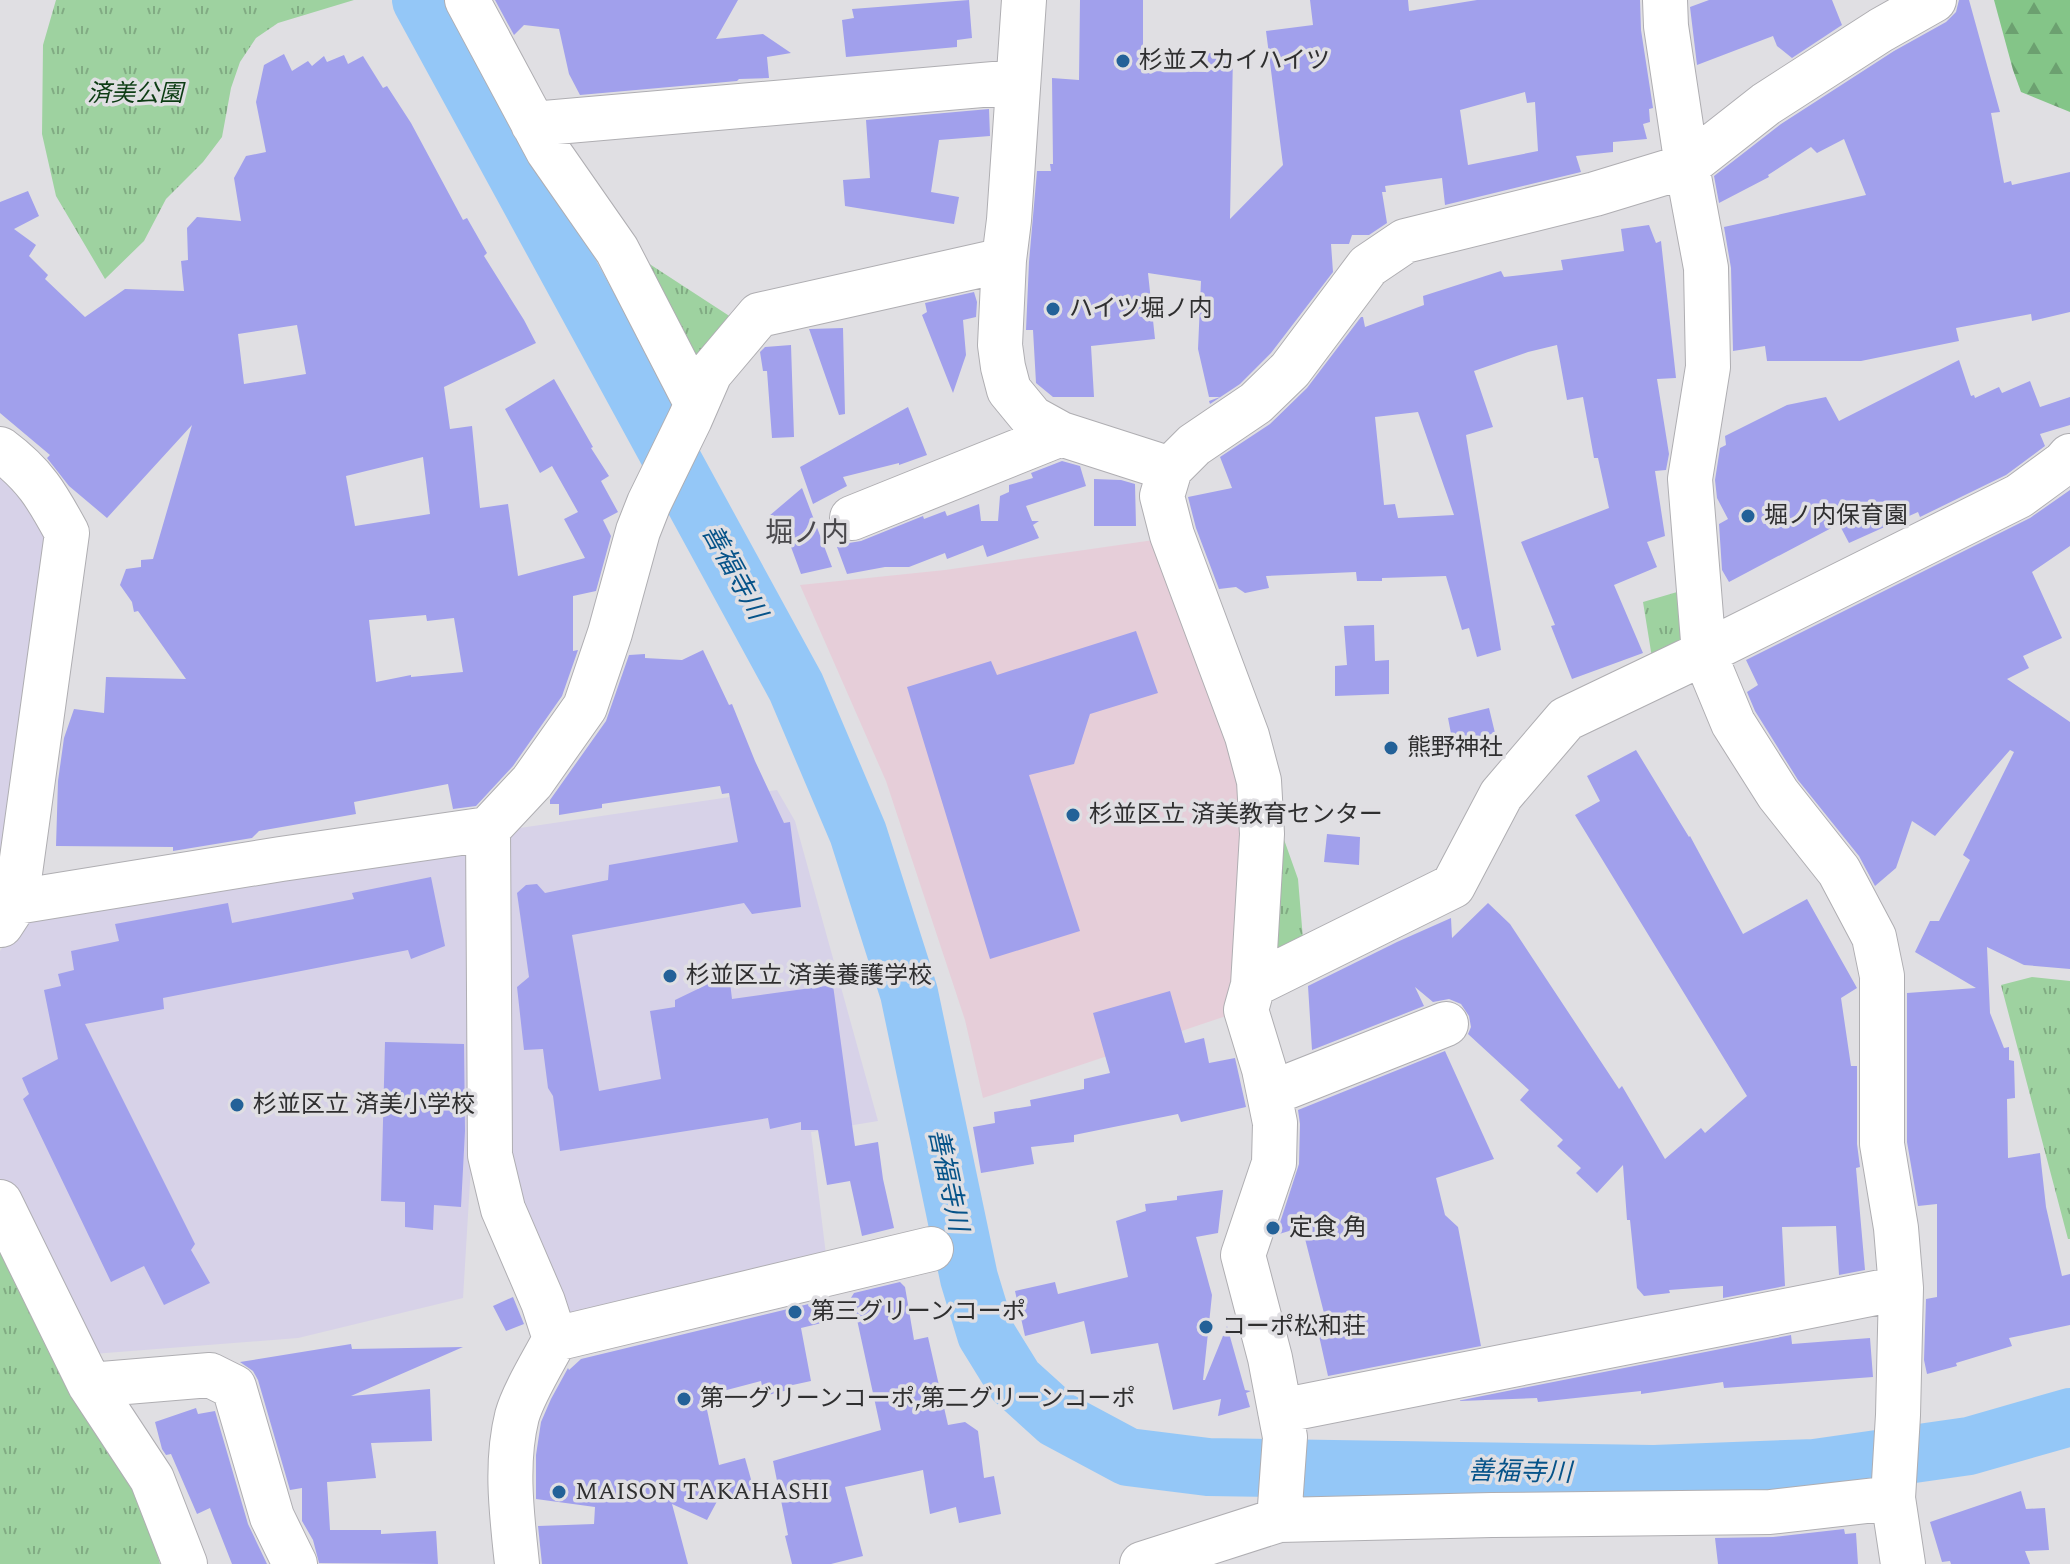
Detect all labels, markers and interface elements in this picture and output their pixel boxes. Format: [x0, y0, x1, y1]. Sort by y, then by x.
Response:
place label: 杉並スカイハイツ [1139, 43, 1330, 79]
marker: 杉並スカイハイツ [1114, 52, 1132, 70]
park label: 済美公園 [87, 76, 186, 112]
place label: ハイツ堀ノ内 [1069, 291, 1213, 327]
marker: ハイツ堀ノ内 [1044, 300, 1062, 318]
place label: 堀ノ内保育園 [1764, 498, 1908, 534]
marker: 堀ノ内保育園 [1739, 507, 1757, 525]
district label: 堀ノ内 [765, 512, 849, 555]
water label: 善福寺川 [691, 517, 778, 630]
place label: 熊野神社 [1407, 730, 1503, 766]
marker: 熊野神社 [1382, 739, 1400, 757]
place label: 杉並区立 済美教育センター [1089, 797, 1383, 833]
marker: 杉並区立 済美教育センター [1064, 806, 1082, 824]
place label: 杉並区立 済美養護学校 [686, 958, 932, 994]
marker: 杉並区立 済美養護学校 [661, 967, 679, 985]
place label: 杉並区立 済美小学校 [253, 1087, 475, 1123]
marker: 杉並区立 済美小学校 [228, 1096, 246, 1114]
water label: 善福寺川 [918, 1125, 979, 1238]
place label: 定食 角 [1289, 1210, 1367, 1246]
marker: 定食 角 [1264, 1219, 1282, 1237]
place label: 第三グリーンコーポ [811, 1294, 1026, 1330]
marker: 第三グリーンコーポ [786, 1303, 804, 1321]
place label: コーポ松和荘 [1222, 1309, 1366, 1345]
marker: コーポ松和荘 [1197, 1318, 1215, 1336]
place label: 第一グリーンコーポ,第二グリーンコーポ [700, 1381, 1136, 1417]
marker: 第一グリーンコーポ,第二グリーンコーポ [675, 1390, 693, 1408]
water label: 善福寺川 [1468, 1451, 1575, 1493]
place label: MAISON TAKAHASHI [575, 1474, 830, 1510]
marker: MAISON TAKAHASHI [550, 1483, 568, 1501]

